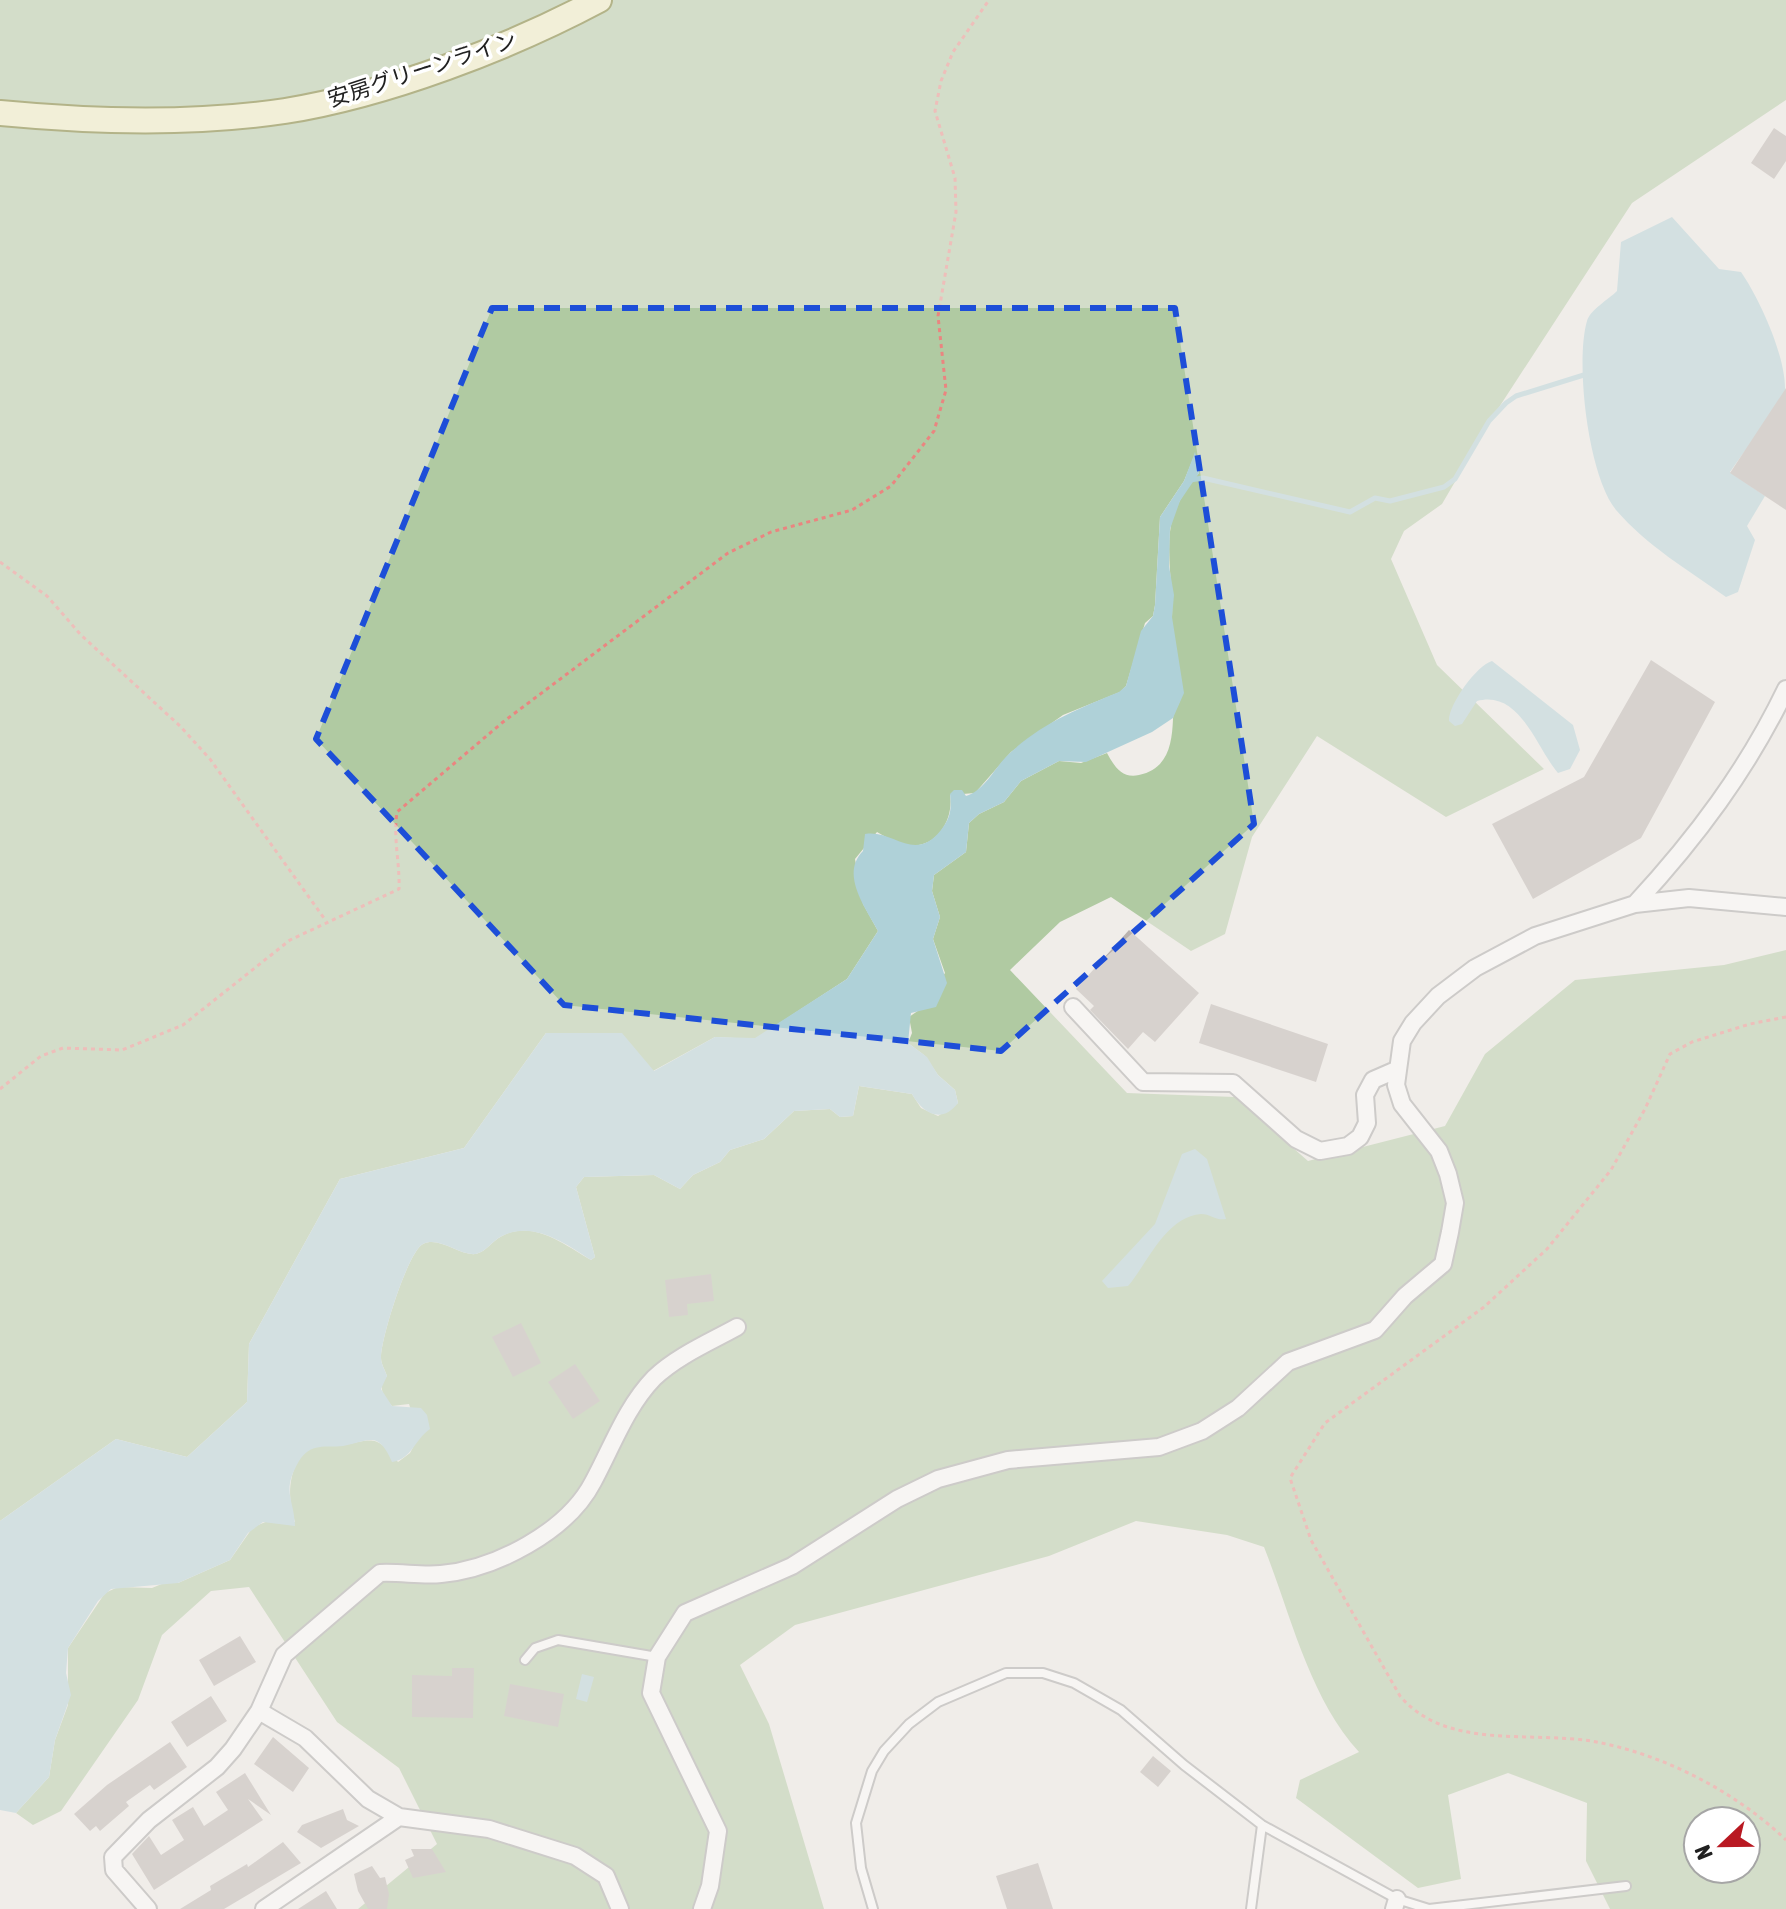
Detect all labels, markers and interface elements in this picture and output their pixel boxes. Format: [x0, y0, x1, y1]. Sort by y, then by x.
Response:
street label: 安房グリーンライン [324, 26, 520, 112]
north arrow [1682, 1805, 1762, 1885]
text: N [1689, 1842, 1718, 1863]

